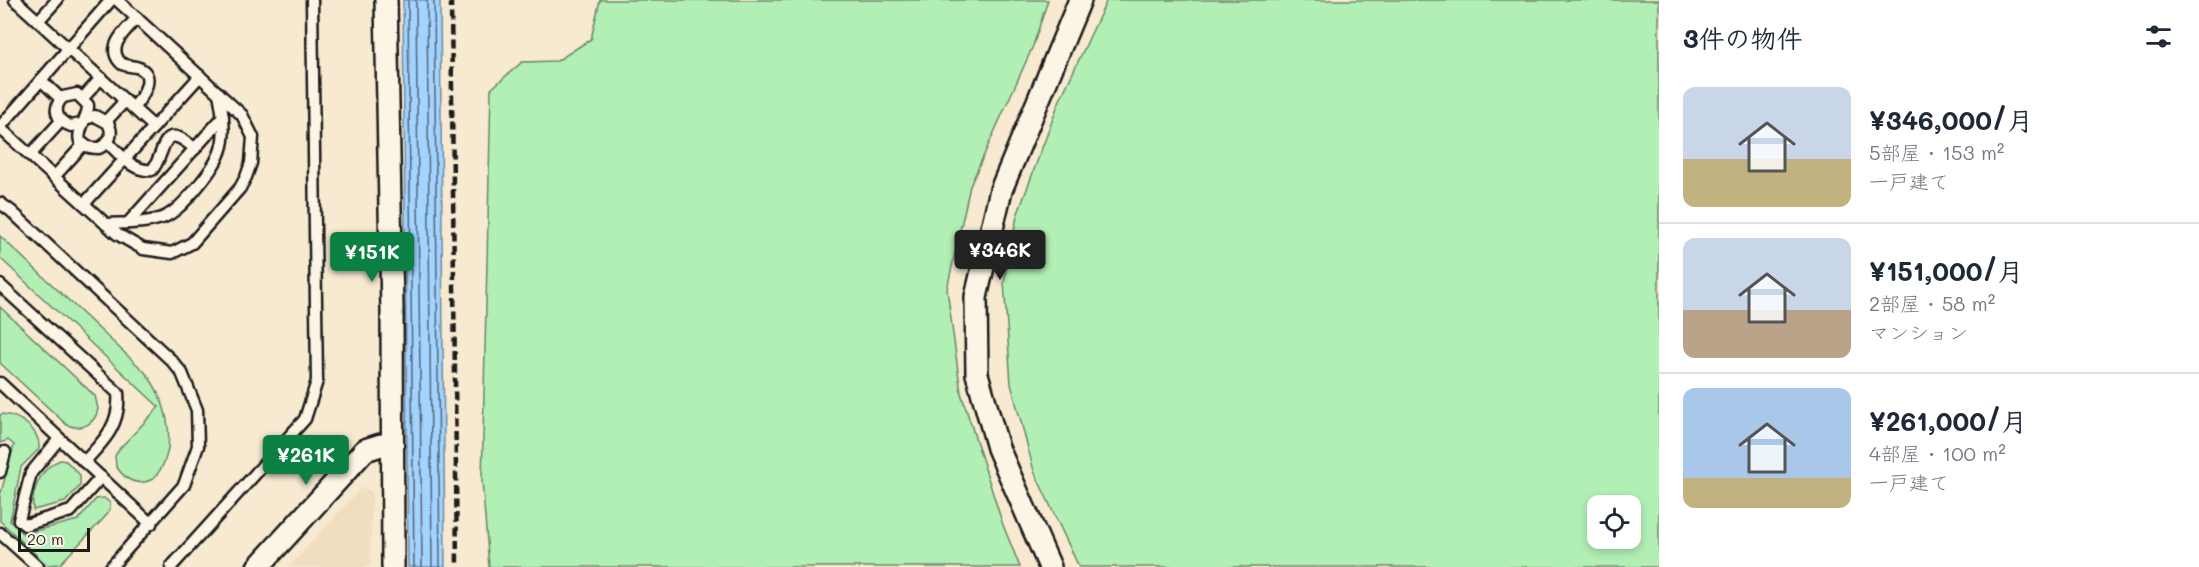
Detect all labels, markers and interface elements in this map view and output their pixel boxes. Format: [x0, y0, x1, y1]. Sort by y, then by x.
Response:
icon: filters [2142, 20, 2175, 53]
text: 3件の物件 [1683, 21, 1803, 55]
text: ¥346,000/月 [1869, 103, 2033, 137]
icon: home [1731, 111, 1803, 183]
text: 5部屋 · 153 m² [1869, 139, 2004, 165]
text: 一戸建て [1869, 168, 1949, 194]
pin: ¥346K [958, 230, 1042, 281]
pin: ¥151K [330, 232, 414, 283]
text: ¥346K [968, 236, 1032, 262]
text: ¥151K [344, 238, 400, 264]
text: ¥151,000/月 [1869, 254, 2024, 288]
icon: home [1731, 262, 1803, 334]
text: 2部屋 · 58 m² [1869, 290, 1995, 316]
text: マンション [1869, 319, 1968, 345]
text: ¥261,000/月 [1869, 404, 2027, 438]
icon: home [1731, 412, 1803, 484]
pin: ¥261K [264, 435, 348, 486]
text: 4部屋 · 100 m² [1869, 440, 2006, 466]
text: ¥261K [277, 441, 335, 467]
text: 一戸建て [1869, 469, 1949, 495]
map controls [1587, 495, 1641, 549]
button: locate [1587, 495, 1641, 549]
scale bar [18, 525, 90, 552]
text: 20 m [27, 528, 64, 549]

